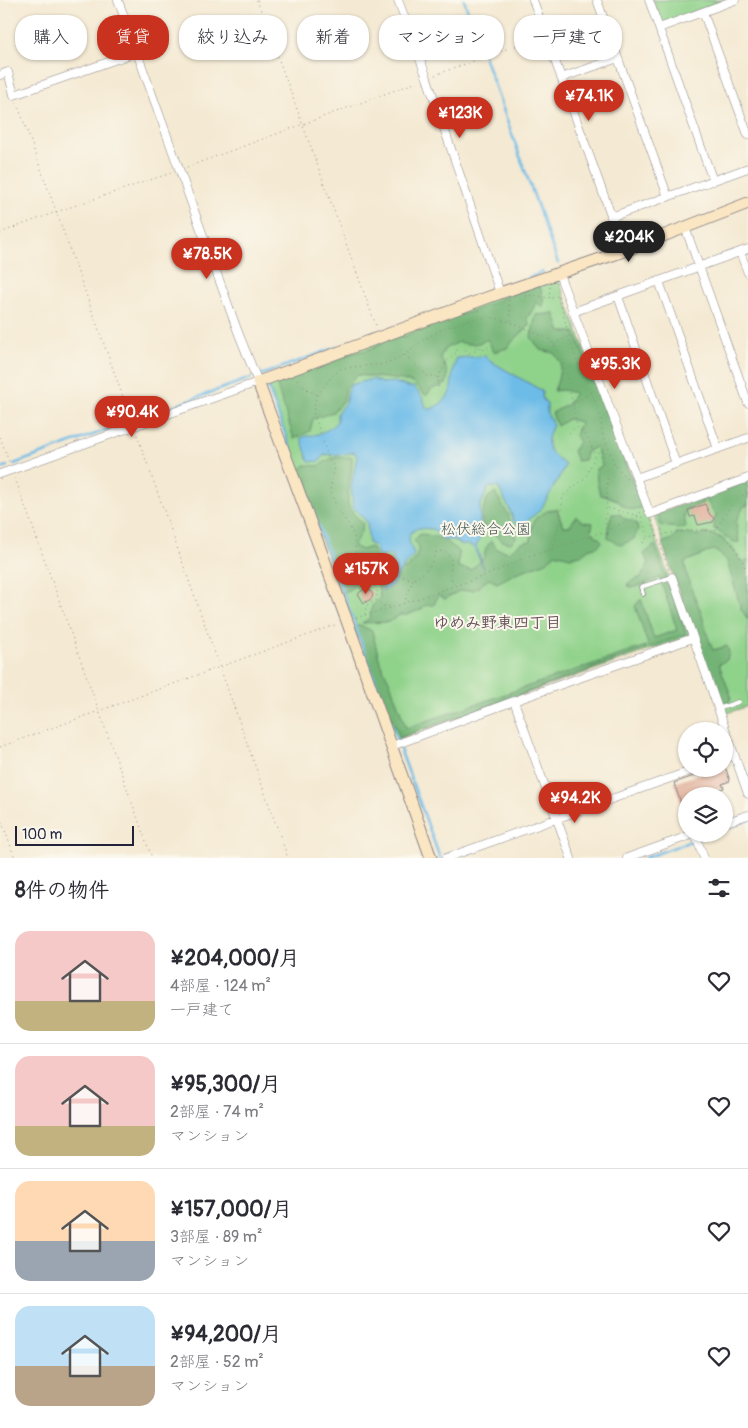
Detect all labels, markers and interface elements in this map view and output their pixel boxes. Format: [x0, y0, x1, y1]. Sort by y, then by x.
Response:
chip: 購入 [15, 15, 87, 60]
chip: 賃貸 [97, 15, 169, 60]
chip: 絞り込み [179, 15, 287, 60]
chip: 新着 [297, 15, 369, 60]
chip: マンション [379, 15, 504, 60]
chip: 一戸建て [514, 15, 622, 60]
pin: ¥74.1K [548, 80, 630, 122]
text: ¥74.1K [565, 86, 613, 106]
pin: ¥123K [425, 96, 495, 139]
text: ¥123K [438, 103, 482, 123]
pin: ¥204K [594, 220, 664, 263]
text: ¥204K [604, 227, 654, 247]
pin: ¥78.5K [166, 238, 248, 280]
text: ¥78.5K [182, 244, 232, 264]
pin: ¥95.3K [574, 348, 656, 390]
text: ¥95.3K [590, 354, 640, 374]
pin: ¥90.4K [91, 396, 173, 438]
text: ¥90.4K [106, 402, 158, 422]
park label: 松伏総合公園 [441, 520, 531, 539]
pin: ¥157K [331, 552, 401, 595]
text: ¥157K [344, 559, 388, 579]
district label: ゆめみ野東四丁目 [433, 613, 561, 633]
map controls [678, 722, 733, 842]
button: locate [678, 722, 733, 777]
pin: ¥94.2K [534, 782, 616, 824]
button: layers [678, 787, 733, 842]
text: ¥94.2K [550, 788, 600, 808]
scale bar [15, 823, 134, 846]
text: 100 m [22, 826, 62, 843]
icon: filters [705, 874, 733, 902]
text: 8件の物件 [15, 877, 110, 904]
text: ¥204,000/月 [170, 945, 300, 972]
icon: home [55, 951, 115, 1011]
icon: heart [705, 967, 733, 995]
text: 4部屋 · 124 m² [170, 976, 271, 996]
text: 一戸建て [170, 1000, 234, 1020]
text: ¥95,300/月 [170, 1071, 281, 1098]
icon: home [55, 1076, 115, 1136]
icon: heart [705, 1092, 733, 1120]
text: 2部屋 · 74 m² [170, 1102, 264, 1122]
text: マンション [170, 1126, 249, 1146]
text: ¥157,000/月 [170, 1196, 292, 1223]
icon: home [55, 1201, 115, 1261]
icon: heart [705, 1217, 733, 1245]
text: 3部屋 · 89 m² [170, 1227, 263, 1247]
text: マンション [170, 1251, 249, 1271]
text: ¥94,200/月 [170, 1321, 282, 1348]
icon: home [55, 1326, 115, 1386]
icon: heart [705, 1342, 733, 1370]
text: 2部屋 · 52 m² [170, 1352, 264, 1372]
text: マンション [170, 1376, 249, 1396]

